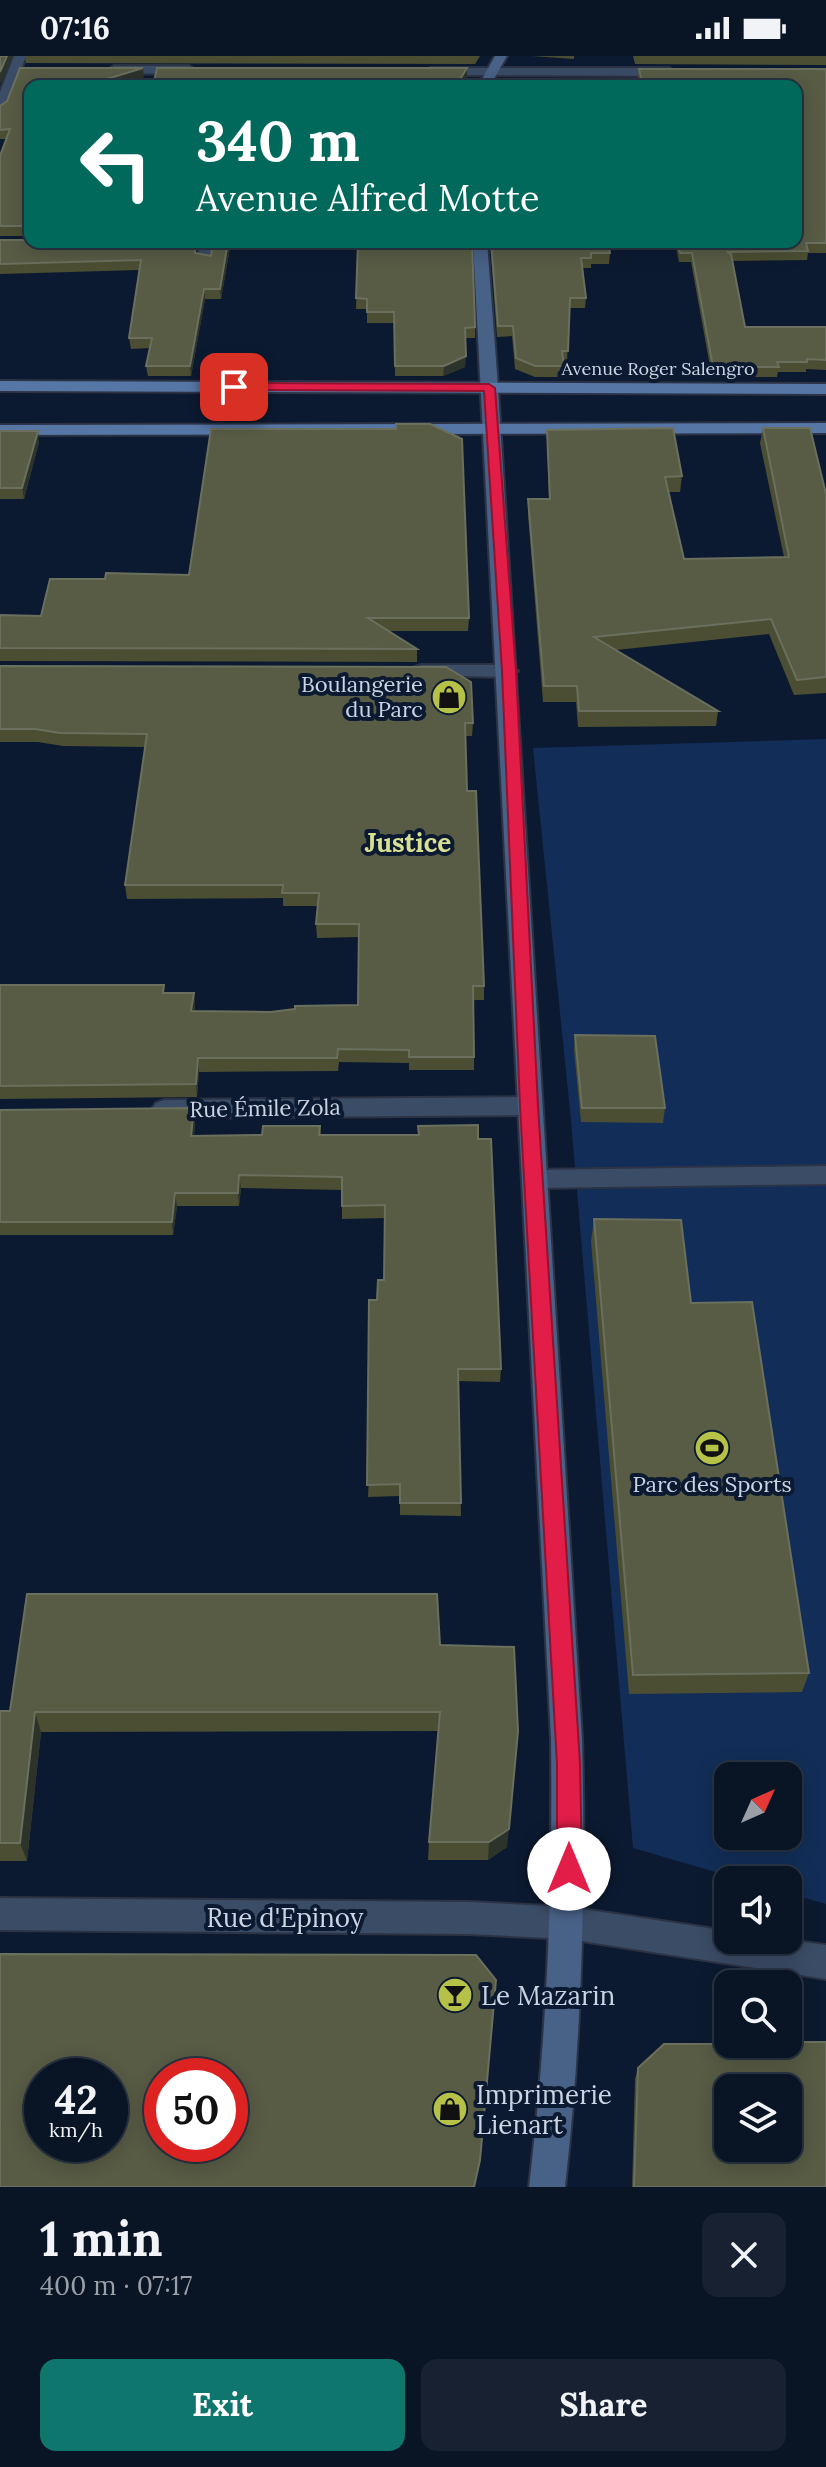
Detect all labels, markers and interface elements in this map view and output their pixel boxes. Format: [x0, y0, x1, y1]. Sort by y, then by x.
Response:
text: 07:16 [40, 9, 110, 47]
text: 340 m [196, 105, 360, 176]
icon: left [64, 112, 168, 216]
text: Avenue Alfred Motte [196, 175, 539, 221]
pin [200, 353, 268, 421]
street label: Avenue Roger Salengro [561, 357, 754, 380]
icon: arrive [212, 365, 256, 409]
place label: Boulangerie du Parc [301, 670, 423, 723]
shop icon: Boulangerie du Parc [430, 678, 468, 716]
district label: Justice [365, 826, 451, 859]
street label: Rue Émile Zola [189, 1093, 341, 1123]
sports icon: Parc des Sports [693, 1429, 731, 1467]
place label: Parc des Sports [632, 1470, 792, 1498]
north arrow [714, 1762, 802, 1850]
map controls [714, 1762, 802, 2162]
position arrow [527, 1827, 611, 1911]
button: sound [714, 1866, 802, 1954]
street label: Rue d'Epinoy [206, 1901, 364, 1934]
button: search [714, 1970, 802, 2058]
bar icon: Le Mazarin [436, 1976, 474, 2014]
place label: Le Mazarin [481, 1979, 615, 2012]
speed limit sign: 50 [144, 2058, 248, 2162]
text: 42 [54, 2074, 98, 2125]
button: layers [714, 2074, 802, 2162]
place label: Imprimerie Lienart [476, 2078, 612, 2141]
shop icon: Imprimerie Lienart [431, 2090, 469, 2128]
text: km/h [49, 2117, 103, 2142]
text: 1 min [40, 2208, 163, 2269]
button: close [702, 2213, 786, 2297]
text: 400 m · 07:17 [40, 2269, 192, 2302]
button: Exit [40, 2359, 405, 2451]
button: Share [421, 2359, 786, 2451]

